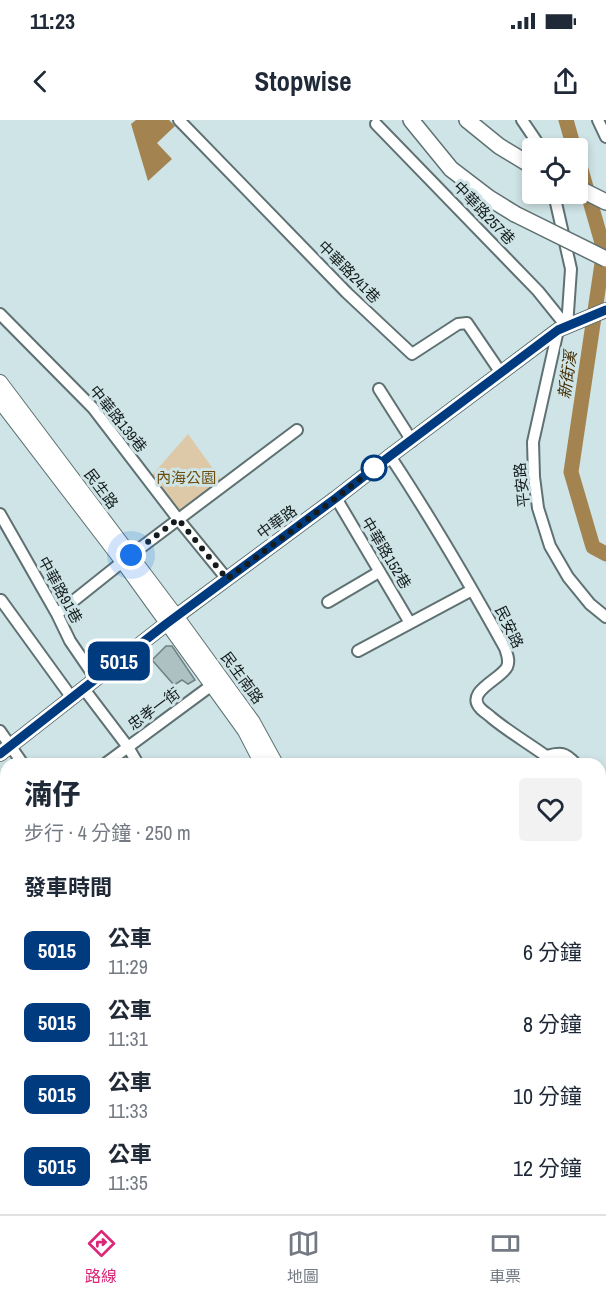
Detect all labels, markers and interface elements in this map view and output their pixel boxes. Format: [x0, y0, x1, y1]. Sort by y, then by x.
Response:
text: 11:23 [30, 6, 75, 36]
text: Stopwise [254, 63, 352, 99]
icon: back [24, 65, 57, 98]
icon: share [549, 65, 582, 98]
map controls [522, 138, 588, 204]
button: locate [522, 138, 588, 204]
street label: 中華路257巷 [449, 176, 520, 249]
street label: 中華路241巷 [313, 236, 385, 308]
water label: 新街溪 [553, 348, 582, 400]
street label: 中華路139巷 [85, 381, 152, 457]
unlabelled marker [361, 455, 387, 481]
street label: 平安路 [509, 462, 534, 509]
street label: 民生路 [79, 464, 123, 513]
park label: 內海公園 [156, 467, 216, 488]
street label: 中華路 [252, 500, 301, 543]
street label: 中華路152巷 [357, 513, 416, 593]
your location [116, 540, 146, 570]
street label: 中華路91巷 [33, 552, 87, 627]
street label: 民安路 [490, 602, 529, 652]
line badge: 5015 [77, 642, 161, 680]
text: 5015 [100, 647, 138, 676]
street label: 民生南路 [216, 647, 269, 708]
street label: 忠孝一街 [123, 682, 184, 735]
text: 湳仔 [24, 775, 80, 813]
button: heart [519, 778, 582, 841]
text: 步行 · 4 分鐘 · 250 m [24, 819, 191, 846]
text: 發車時間 [24, 872, 112, 902]
text: 公車 [108, 923, 152, 953]
text: 5015 [38, 936, 76, 965]
text: 6 分鐘 [523, 937, 582, 967]
text: 11:29 [108, 953, 148, 980]
text: 公車 [108, 995, 152, 1025]
text: 5015 [38, 1008, 76, 1037]
text: 8 分鐘 [523, 1009, 582, 1039]
text: 11:31 [108, 1025, 148, 1052]
text: 公車 [108, 1067, 152, 1097]
text: 5015 [38, 1080, 76, 1109]
text: 10 分鐘 [513, 1081, 582, 1111]
text: 11:33 [108, 1097, 148, 1124]
text: 公車 [108, 1139, 152, 1169]
text: 5015 [38, 1152, 76, 1181]
text: 12 分鐘 [513, 1153, 582, 1183]
text: 11:35 [108, 1169, 148, 1196]
tab: 路線 [85, 1227, 118, 1287]
tab: 地圖 [287, 1227, 320, 1287]
tab: 車票 [489, 1227, 522, 1287]

